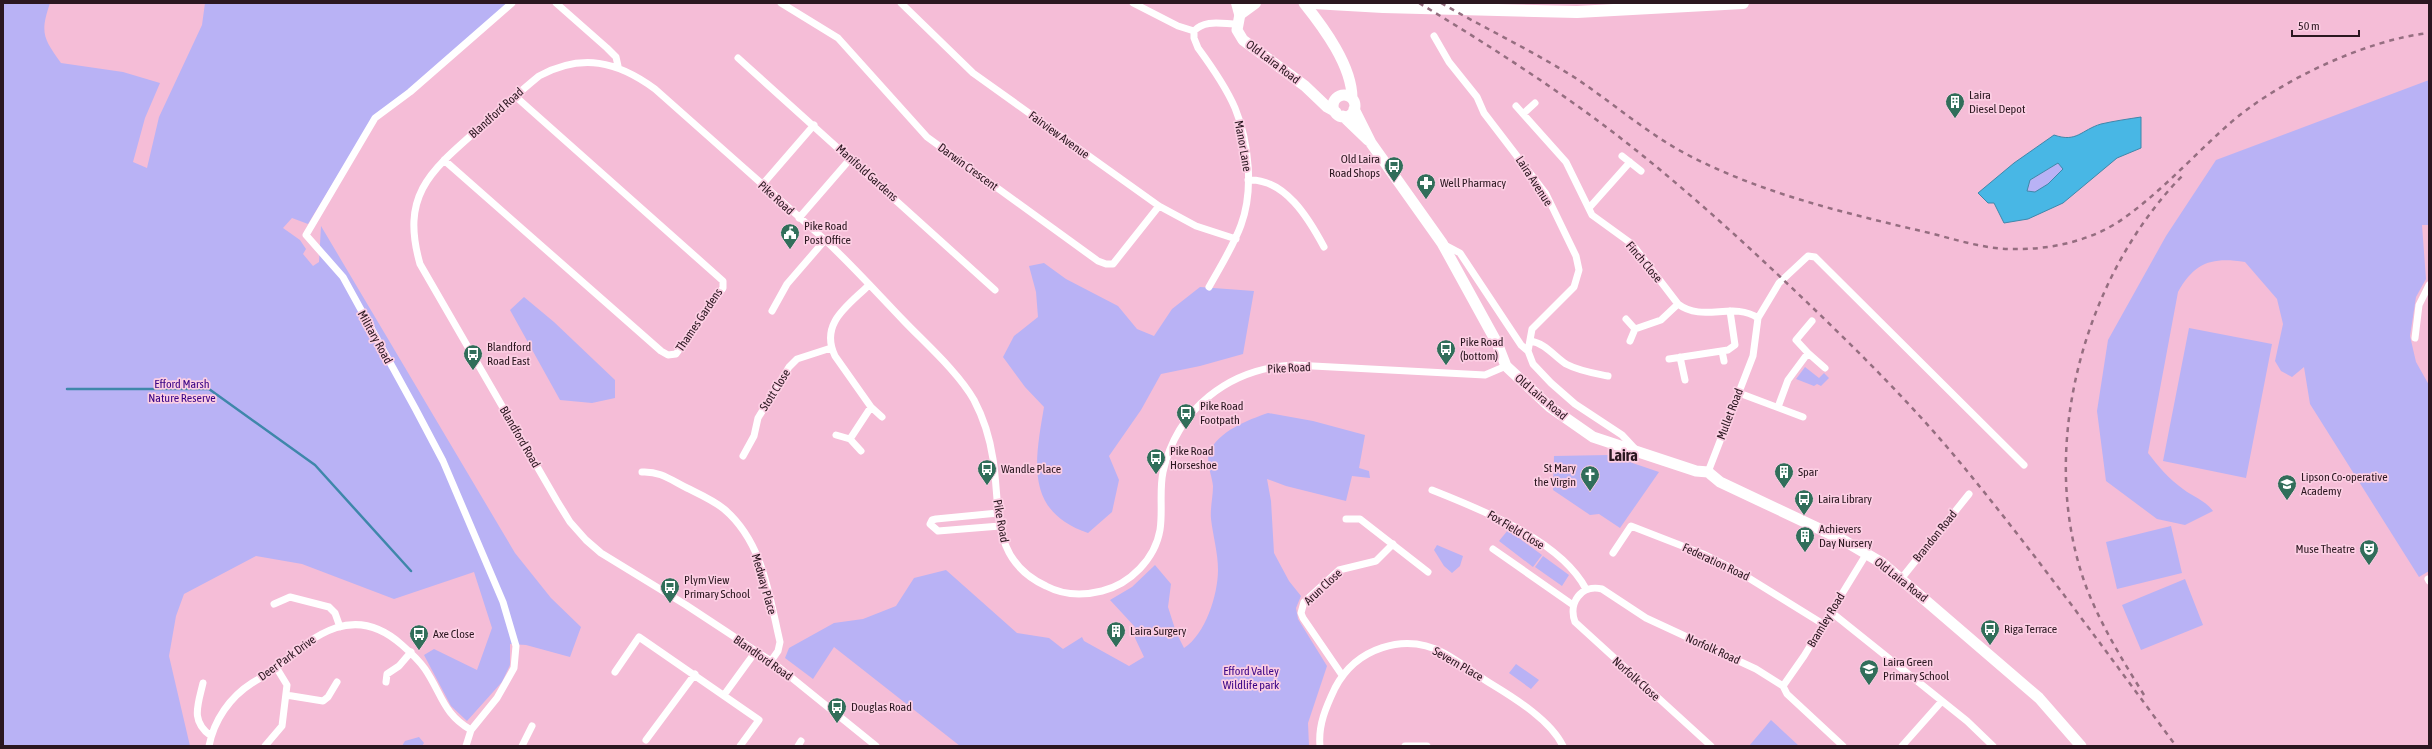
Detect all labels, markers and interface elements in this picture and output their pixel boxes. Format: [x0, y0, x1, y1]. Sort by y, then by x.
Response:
scale bar [2292, 12, 2359, 38]
text: 50 m [2298, 19, 2320, 33]
street label: Old Laira Road [1243, 37, 1303, 87]
street label: Blandford Road [466, 85, 526, 141]
place label: Laira Diesel Depot [1969, 88, 2026, 116]
building icon: Laira Diesel Depot [1944, 91, 1966, 119]
street label: Fairview Avenue [1026, 108, 1092, 162]
street label: Manor Lane [1232, 119, 1254, 173]
street label: Darwin Crescent [935, 140, 1001, 194]
street label: Manifold Gardens [833, 142, 901, 204]
place label: Old Laira Road Shops [1329, 152, 1380, 180]
street label: Laira Avenue [1513, 153, 1555, 209]
bus stop icon: Old Laira Road Shops [1383, 155, 1405, 183]
pharmacy icon: Well Pharmacy [1415, 172, 1437, 200]
place label: Well Pharmacy [1440, 176, 1506, 190]
street label: Pike Road [755, 178, 797, 218]
place label: Pike Road Post Office [804, 219, 851, 247]
public building icon: Pike Road Post Office [779, 222, 801, 250]
street label: Finch Close [1623, 239, 1665, 285]
street label: Thames Gardens [673, 286, 725, 354]
street label: Military Road [355, 308, 395, 366]
place label: Pike Road (bottom) [1460, 335, 1503, 363]
bus stop icon: Pike Road (bottom) [1435, 338, 1457, 366]
place label: Blandford Road East [487, 340, 531, 368]
bus stop icon: Blandford Road East [462, 343, 484, 371]
street label: Pike Road [1267, 360, 1311, 376]
street label: Stott Close [757, 367, 793, 413]
street label: Old Laira Road [1512, 371, 1570, 423]
park label: Efford Marsh Nature Reserve [148, 377, 216, 405]
street label: Mullet Road [1714, 386, 1746, 442]
place label: Pike Road Footpath [1200, 399, 1243, 427]
bus stop icon: Pike Road Footpath [1175, 402, 1197, 430]
street label: Blandford Road [497, 404, 543, 470]
place label: Pike Road Horseshoe [1170, 444, 1217, 472]
district label: Laira [1608, 446, 1638, 464]
bus stop icon: Pike Road Horseshoe [1145, 447, 1167, 475]
bus stop icon: Wandle Place [976, 458, 998, 486]
place label: St Mary the Virgin [1534, 461, 1576, 489]
building icon: Spar [1773, 461, 1795, 489]
place label: Wandle Place [1001, 462, 1061, 476]
church icon: St Mary the Virgin [1579, 464, 1601, 492]
place label: Spar [1798, 465, 1818, 479]
place label: Lipson Co-operative Academy [2301, 470, 2388, 498]
school or university icon: Lipson Co-operative Academy [2276, 473, 2298, 501]
bus stop icon: Laira Library [1793, 488, 1815, 516]
place label: Laira Library [1818, 492, 1872, 506]
street label: Pike Road [990, 498, 1012, 544]
street label: Brandon Road [1910, 507, 1960, 565]
street label: Fox Field Close [1485, 508, 1547, 552]
place label: Achievers Day Nursery [1819, 522, 1873, 550]
building icon: Achievers Day Nursery [1794, 525, 1816, 553]
theatre icon: Muse Theatre [2358, 538, 2380, 566]
street label: Federation Road [1680, 540, 1752, 584]
place label: Muse Theatre [2296, 542, 2355, 556]
street label: Medway Place [749, 552, 779, 616]
street label: Old Laira Road [1872, 555, 1930, 605]
street label: Arun Close [1301, 566, 1345, 608]
place label: Plym View Primary School [684, 573, 751, 601]
bus stop icon: Plym View Primary School [659, 576, 681, 604]
street label: Bramley Road [1804, 590, 1848, 650]
bus stop icon: Riga Terrace [1979, 618, 2001, 646]
building icon: Laira Surgery [1105, 620, 1127, 648]
place label: Riga Terrace [2004, 622, 2057, 636]
bus stop icon: Axe Close [408, 623, 430, 651]
place label: Laira Surgery [1130, 624, 1186, 638]
place label: Axe Close [433, 627, 474, 641]
street label: Norfolk Road [1684, 631, 1742, 667]
street label: Deer Park Drive [255, 632, 319, 684]
street label: Blandford Road [731, 633, 795, 683]
street label: Severn Place [1430, 644, 1486, 684]
street label: Norfolk Close [1609, 654, 1663, 704]
place label: Laira Green Primary School [1883, 655, 1950, 683]
school or university icon: Laira Green Primary School [1858, 658, 1880, 686]
park label: Efford Valley Wildlife park [1223, 664, 1280, 692]
bus stop icon: Douglas Road [826, 696, 848, 724]
place label: Douglas Road [851, 700, 912, 714]

